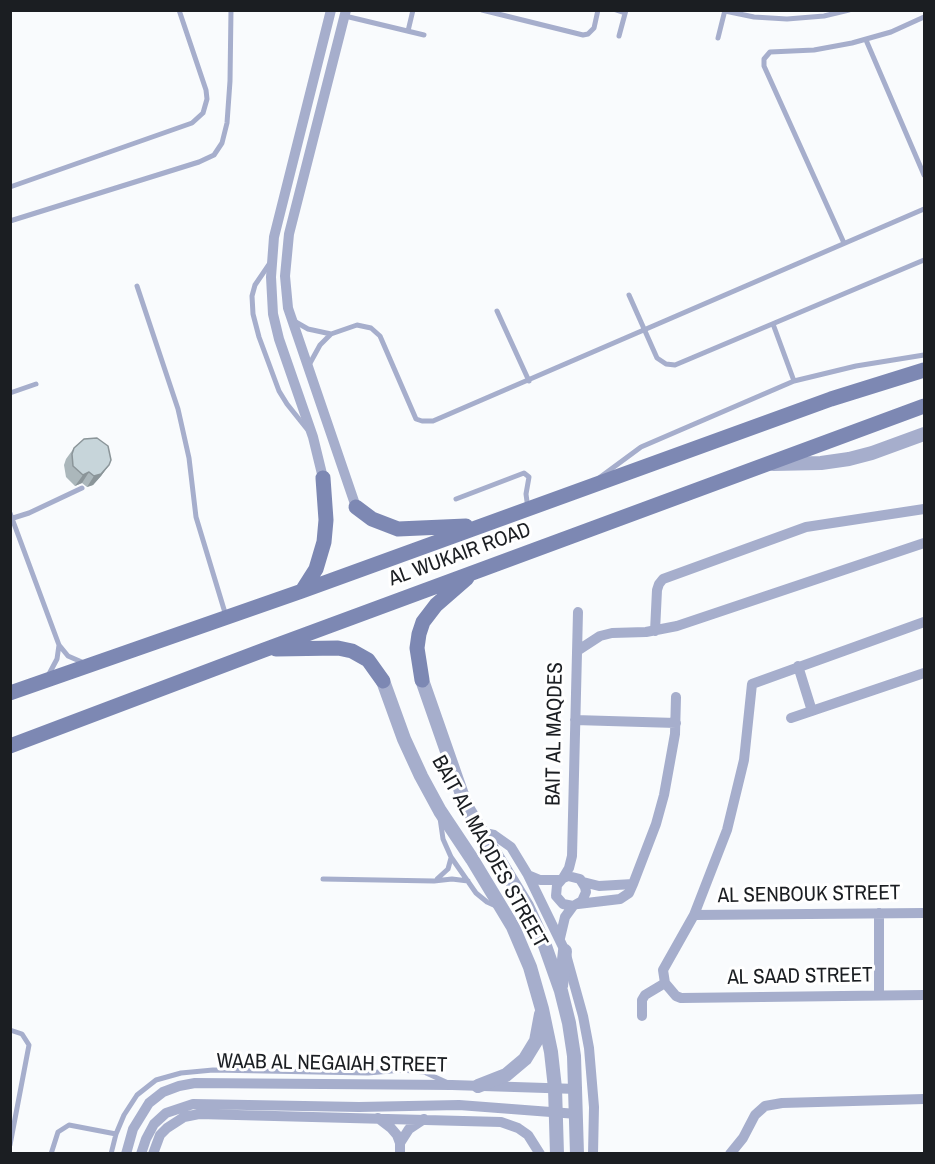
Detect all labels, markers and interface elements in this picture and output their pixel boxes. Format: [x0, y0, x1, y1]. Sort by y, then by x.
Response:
street label: AL WUKAIR ROAD [386, 518, 534, 592]
street label: BAIT AL MAQDES [541, 662, 569, 806]
street label: BAIT AL MAQDES STREET [426, 751, 552, 953]
street label: AL SENBOUK STREET [717, 881, 901, 909]
street label: AL SAAD STREET [727, 963, 873, 991]
street label: WAAB AL NEGAIAH STREET [216, 1049, 448, 1079]

